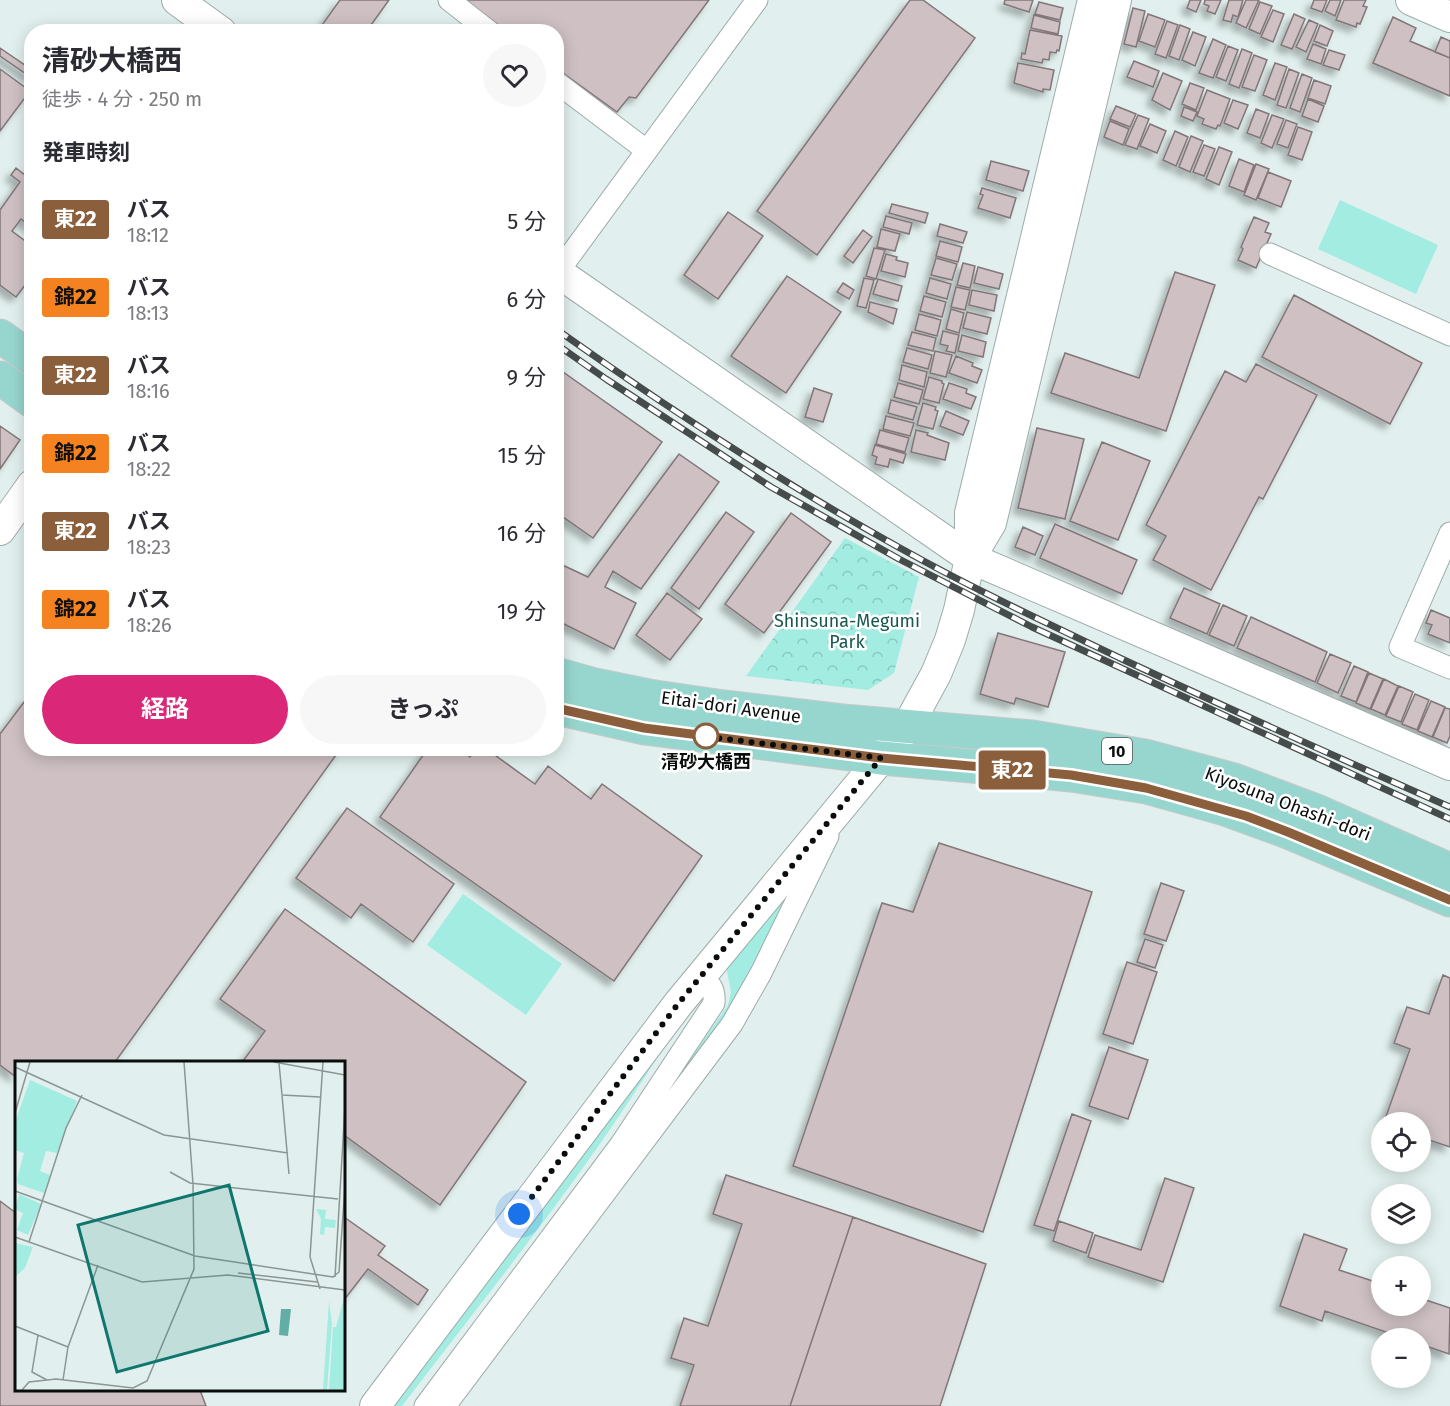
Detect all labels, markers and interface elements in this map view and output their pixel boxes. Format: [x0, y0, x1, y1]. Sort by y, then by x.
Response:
text: 清砂大橋西 [42, 44, 182, 77]
button: heart [483, 44, 546, 107]
text: 徒歩 · 4 分 · 250 m [42, 87, 202, 111]
text: 発車時刻 [42, 139, 130, 166]
text: バス [127, 196, 171, 223]
text: 東22 [54, 206, 97, 232]
text: 5 分 [507, 208, 546, 235]
text: 18:12 [127, 223, 169, 247]
text: バス [127, 274, 171, 301]
text: 錦22 [54, 284, 97, 310]
text: 6 分 [506, 286, 546, 313]
text: 18:13 [127, 301, 169, 325]
text: バス [127, 352, 171, 379]
text: 東22 [54, 362, 97, 388]
text: 9 分 [507, 364, 546, 391]
text: 18:16 [127, 379, 170, 403]
text: バス [127, 430, 171, 457]
text: 錦22 [54, 440, 97, 466]
text: 15 分 [498, 442, 546, 469]
text: 18:22 [127, 457, 171, 481]
text: バス [127, 508, 171, 535]
text: 東22 [54, 518, 97, 544]
text: 16 分 [497, 520, 546, 547]
text: 18:23 [127, 535, 171, 559]
text: バス [127, 586, 171, 613]
text: 錦22 [54, 596, 97, 622]
text: 19 分 [497, 598, 546, 625]
park label: Shinsuna-Megumi Park [774, 610, 920, 653]
text: 18:26 [127, 613, 172, 637]
button: 経路 [42, 675, 288, 744]
button: きっぷ [300, 675, 546, 744]
street label: Eitai-dori Avenue [660, 686, 802, 728]
marker: 清砂大橋西 [693, 723, 719, 749]
road number: 10 [1102, 738, 1132, 764]
line badge: 東22 [978, 750, 1046, 790]
place label: 清砂大橋西 [661, 751, 751, 773]
text: 東22 [991, 757, 1033, 783]
street label: Kiyosuna Ohashi-dori [1202, 762, 1374, 846]
inset map [15, 1061, 345, 1391]
map controls [1371, 1112, 1431, 1388]
button: locate [1371, 1112, 1431, 1172]
button: layers [1371, 1184, 1431, 1244]
your location [504, 1199, 534, 1229]
button: + [1371, 1256, 1431, 1316]
button: − [1371, 1328, 1431, 1388]

